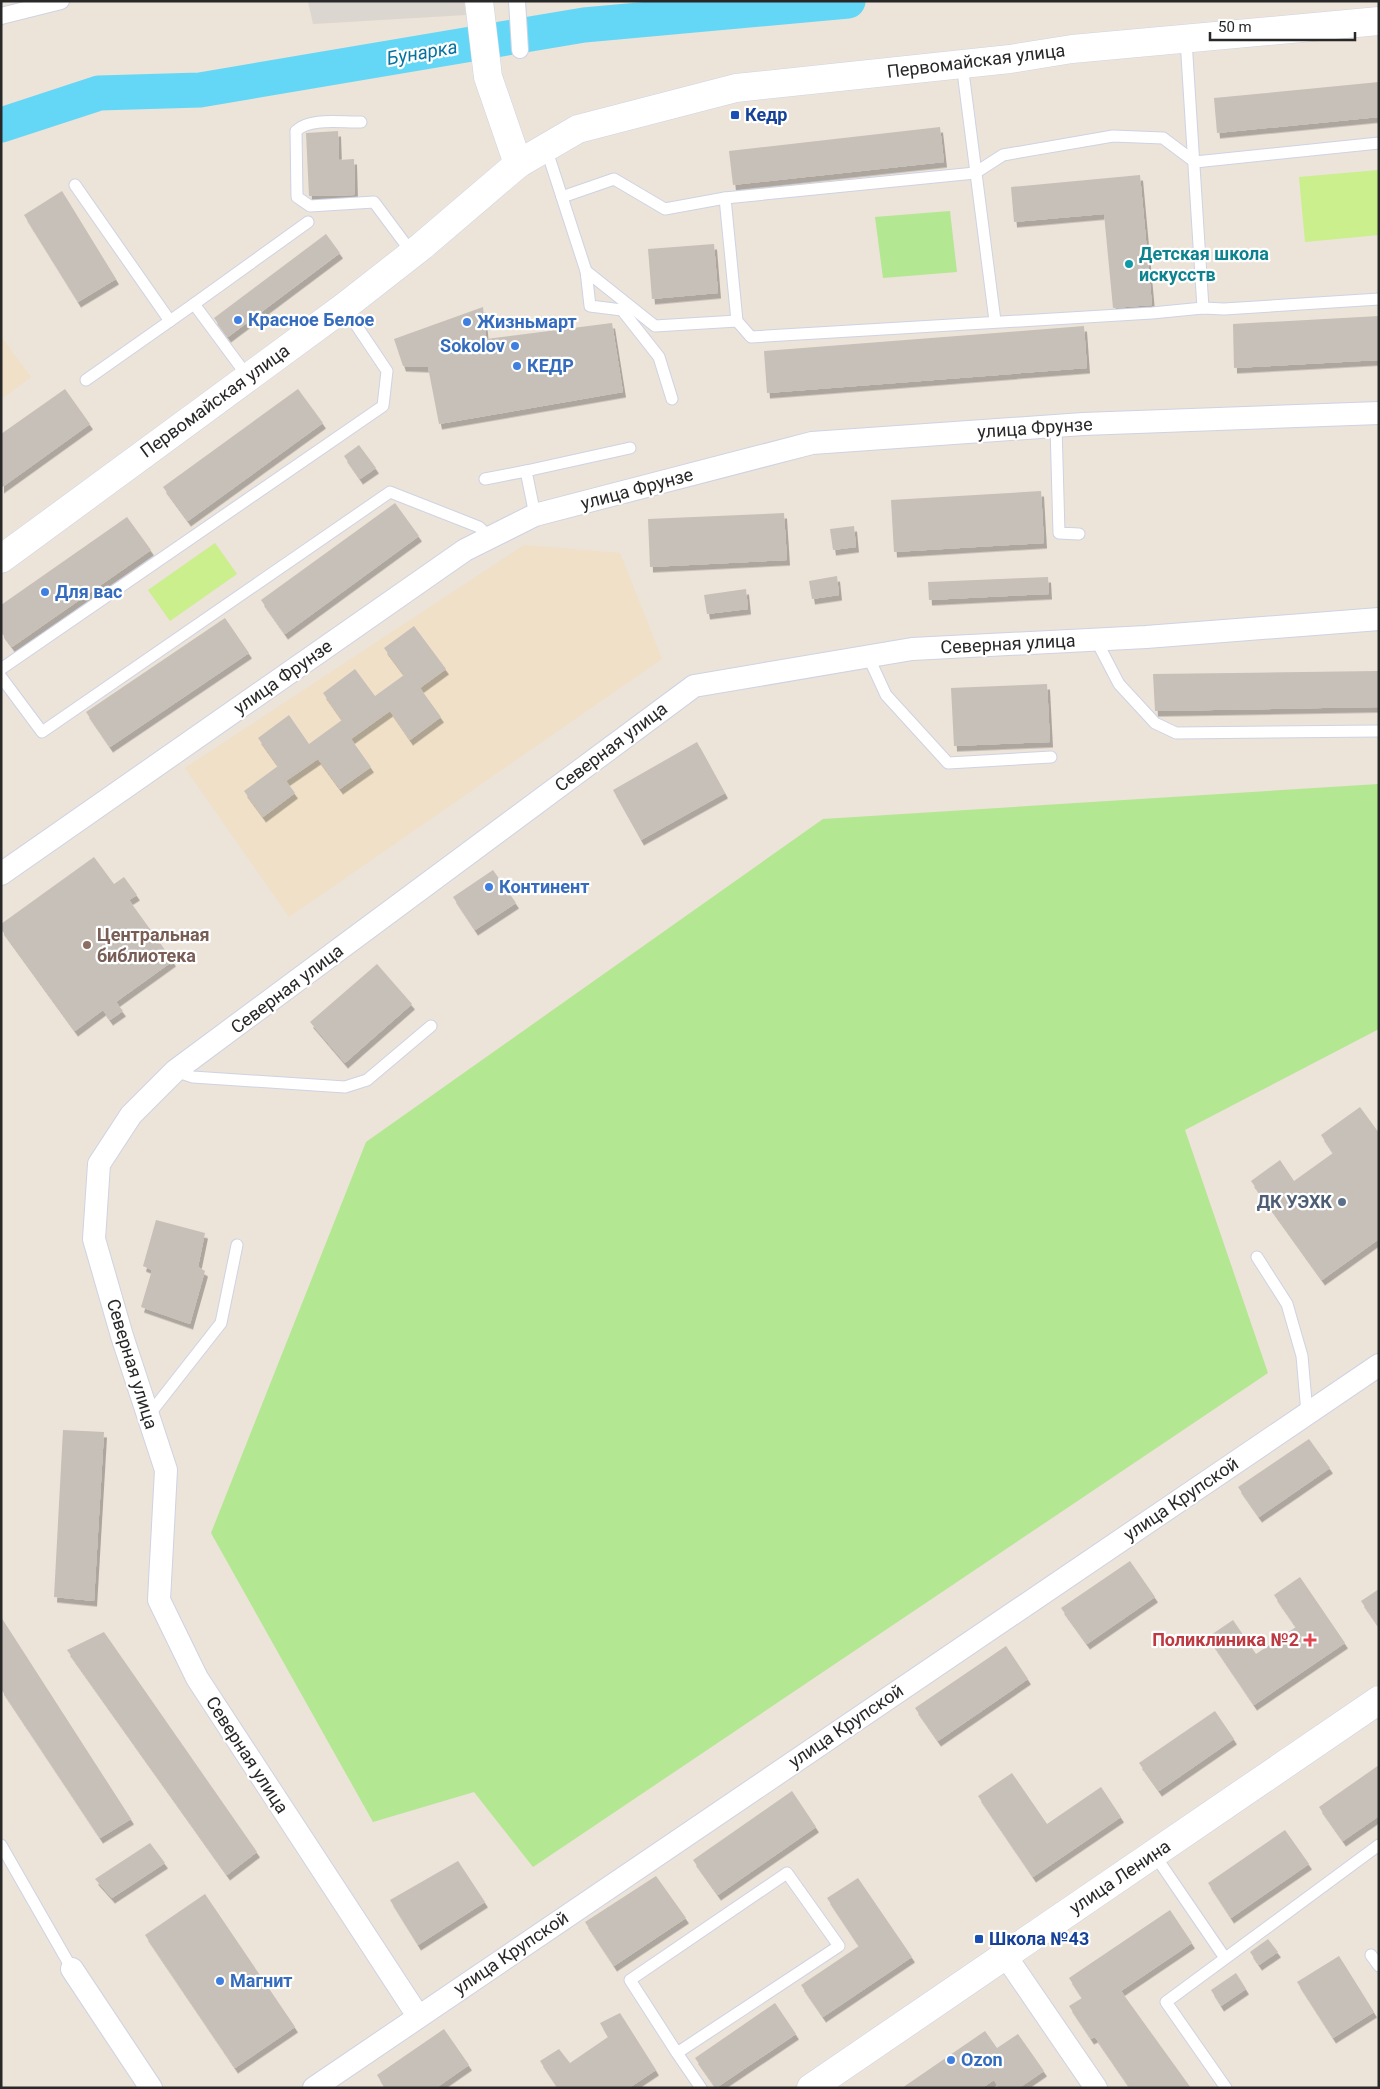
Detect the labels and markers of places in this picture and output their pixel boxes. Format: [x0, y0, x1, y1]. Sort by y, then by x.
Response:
place label: Кедр [745, 104, 788, 125]
marker: Кедр [729, 109, 741, 121]
place label: Детская школа искусств [1139, 243, 1269, 285]
marker: Детская школа искусств [1123, 258, 1135, 270]
place label: Красное Белое [248, 309, 375, 330]
place label: Жизньмарт [477, 311, 577, 332]
marker: Красное Белое [232, 314, 244, 326]
marker: Жизньмарт [461, 316, 473, 328]
place label: Sokolov [440, 335, 505, 356]
marker: Sokolov [509, 340, 521, 352]
place label: КЕДР [527, 355, 574, 376]
marker: КЕДР [511, 360, 523, 372]
place label: Для вас [55, 581, 123, 602]
marker: Для вас [39, 586, 51, 598]
place label: Континент [499, 876, 589, 897]
marker: Континент [483, 881, 495, 893]
place label: Центральная библиотека [97, 924, 210, 966]
marker: Центральная библиотека [81, 939, 93, 951]
place label: ДК УЭХК [1257, 1191, 1332, 1212]
marker: ДК УЭХК [1336, 1196, 1348, 1208]
place label: Поликлиника №2 [1152, 1629, 1299, 1650]
marker: Поликлиника №2 [1303, 1633, 1317, 1647]
place label: Школа №43 [989, 1928, 1089, 1949]
marker: Школа №43 [973, 1933, 985, 1945]
place label: Магнит [230, 1970, 293, 1991]
marker: Магнит [214, 1975, 226, 1987]
place label: Ozon [961, 2049, 1003, 2070]
marker: Ozon [945, 2054, 957, 2066]

